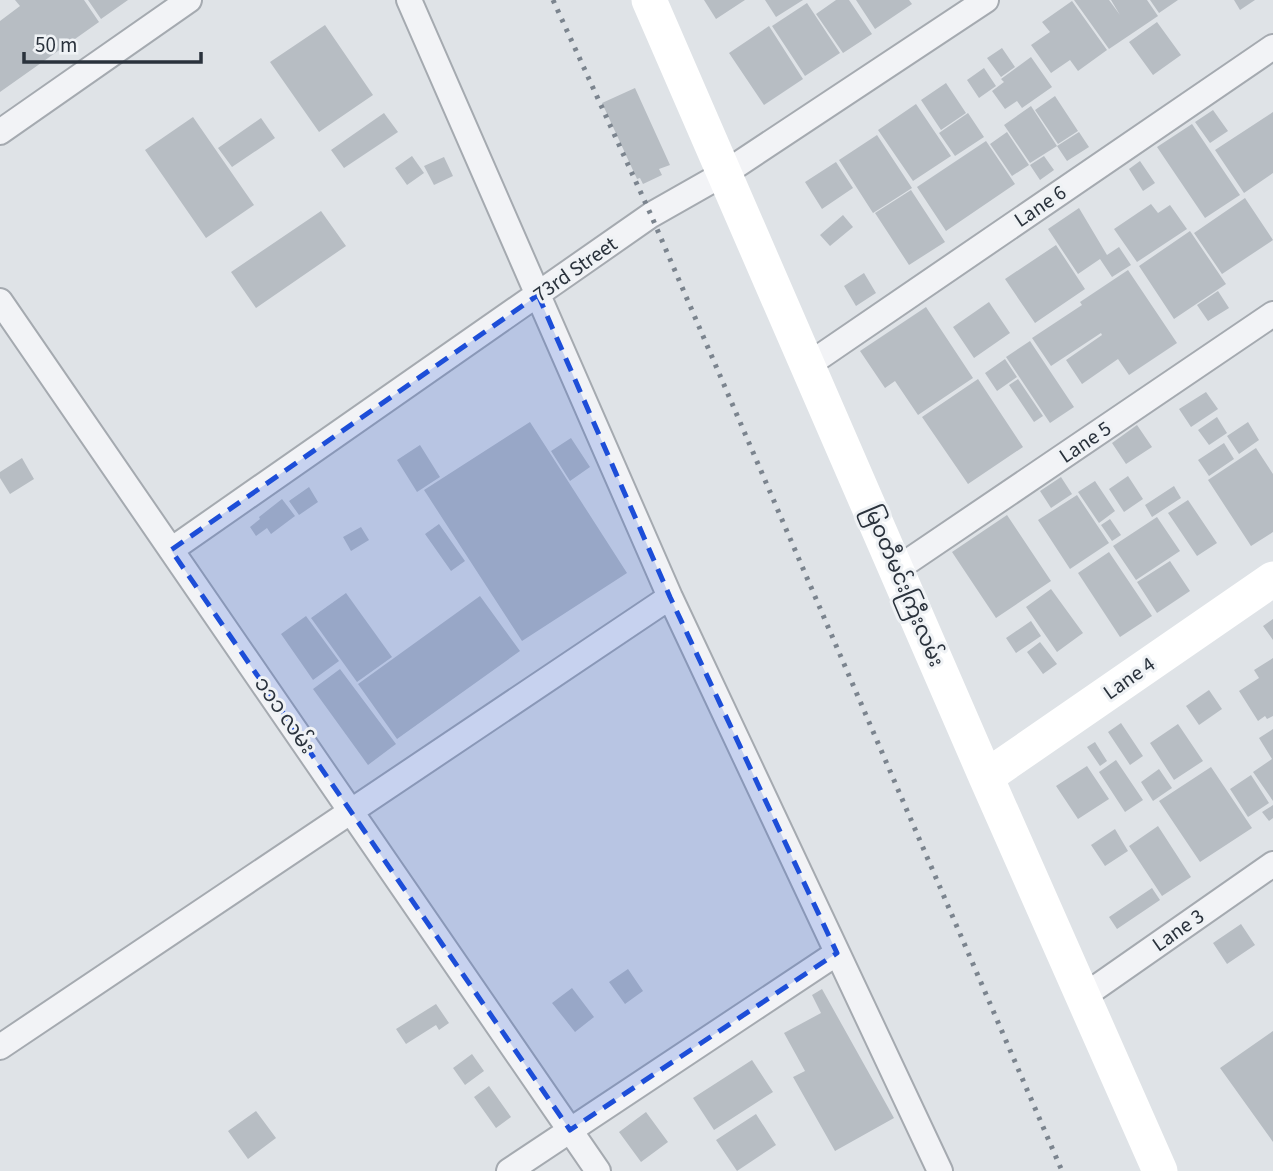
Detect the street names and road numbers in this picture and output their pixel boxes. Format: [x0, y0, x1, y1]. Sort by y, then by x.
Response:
street label: Lane 6 [1008, 178, 1072, 234]
street label: 73rd Street [527, 229, 623, 309]
street label: Lane 5 [1053, 414, 1117, 470]
street label: မြဝတီမင်းကြီးလမ်း [855, 500, 952, 672]
street label: Lane 4 [1097, 649, 1161, 707]
street label: ၁၁၁ လမ်း [247, 670, 324, 760]
street label: Lane 3 [1146, 901, 1210, 959]

